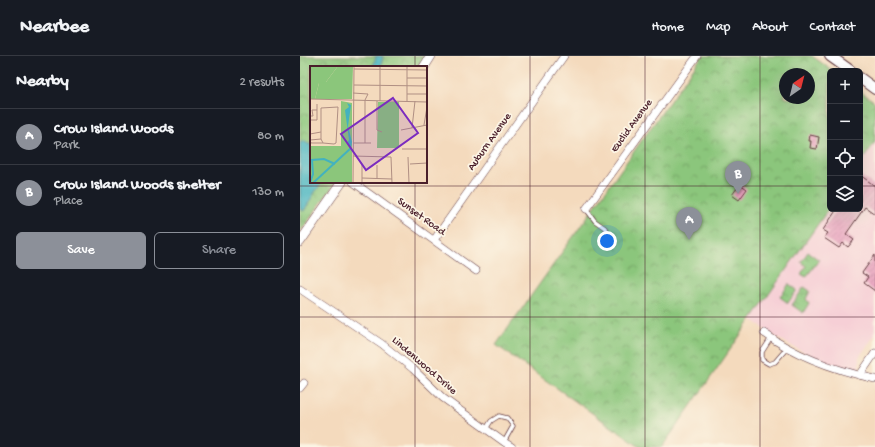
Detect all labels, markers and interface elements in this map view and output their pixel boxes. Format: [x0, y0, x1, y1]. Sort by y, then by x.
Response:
text: Nearbee [20, 16, 89, 39]
text: Home [652, 19, 684, 36]
text: Map [706, 19, 730, 36]
text: About [752, 19, 788, 36]
text: Contact [810, 19, 855, 36]
inset map [310, 66, 427, 183]
north arrow [779, 68, 815, 104]
map controls [827, 68, 863, 212]
button: + [827, 68, 863, 104]
text: Nearby [16, 72, 69, 92]
text: 2 results [239, 75, 284, 90]
street label: Euclid Avenue [609, 97, 655, 155]
button: − [827, 104, 863, 140]
street label: Auburn Avenue [466, 111, 514, 173]
text: Crow Island Woods [54, 120, 173, 138]
text: A [25, 129, 33, 144]
text: 80 m [257, 129, 284, 144]
text: Park [54, 138, 79, 153]
button: locate [827, 140, 863, 176]
pin: B [725, 161, 751, 194]
text: Crow Island Woods shelter [54, 176, 221, 194]
button: layers [827, 176, 863, 212]
text: B [26, 185, 32, 200]
text: 130 m [252, 185, 284, 200]
text: Place [54, 194, 82, 209]
street label: Sunset Road [395, 196, 449, 239]
pin: A [676, 207, 702, 240]
your location [597, 231, 617, 251]
button: Save [16, 232, 146, 269]
button: Share [154, 232, 284, 269]
street label: Lindenwood Drive [389, 335, 459, 398]

